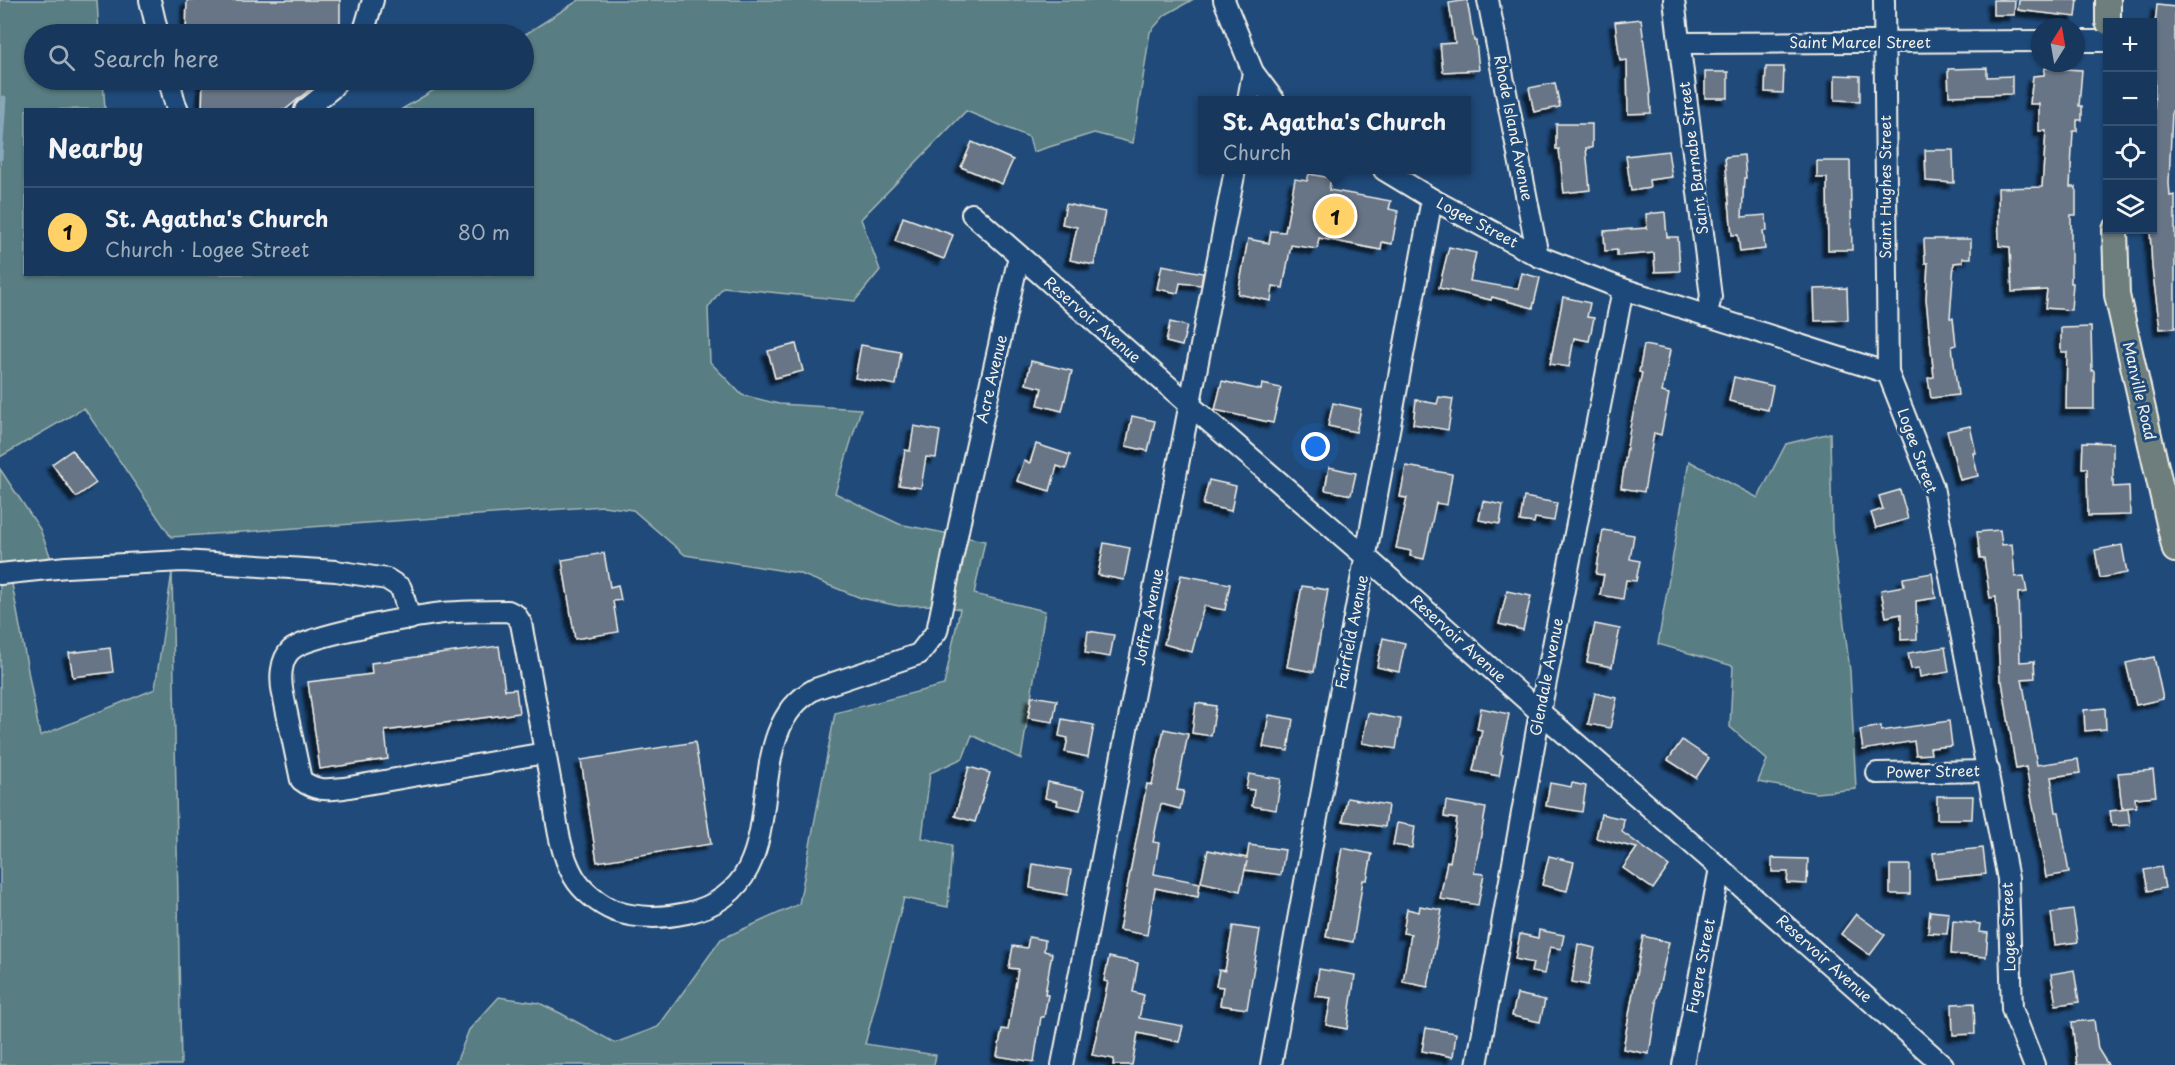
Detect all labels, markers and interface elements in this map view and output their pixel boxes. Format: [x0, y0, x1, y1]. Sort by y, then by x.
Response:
north arrow [2031, 18, 2085, 72]
map controls [2103, 18, 2157, 234]
button: + [2103, 18, 2157, 72]
search box [24, 24, 534, 90]
street label: Saint Marcel Street [1789, 30, 1931, 53]
icon: search [45, 41, 78, 74]
text: Search here [93, 41, 219, 74]
street label: Rhode Island Avenue [1489, 53, 1540, 203]
button: − [2103, 72, 2157, 126]
street label: Saint Barnabe Street [1672, 80, 1713, 236]
popup [1198, 96, 1471, 174]
text: St. Agatha's Church [1223, 104, 1446, 137]
street label: Saint Hughes Street [1873, 115, 1896, 259]
button: locate [2103, 126, 2157, 180]
text: Nearby [48, 128, 143, 167]
text: Church [1223, 137, 1291, 167]
button: layers [2103, 180, 2157, 234]
street label: Logee Street [1433, 191, 1522, 253]
pin: 1 [1316, 194, 1354, 238]
text: St. Agatha's Church [105, 201, 329, 234]
text: 1 [63, 217, 72, 247]
text: 80 m [458, 217, 510, 247]
text: Church · Logee Street [105, 234, 309, 264]
street label: Reservoir Avenue [1039, 270, 1147, 368]
street label: Acre Avenue [969, 332, 1012, 425]
street label: Manville Road [2118, 339, 2163, 442]
street label: Logee Street [1892, 405, 1944, 496]
your location [1301, 432, 1330, 461]
street label: Joffre Avenue [1127, 566, 1168, 667]
street label: Fairfield Avenue [1328, 573, 1373, 691]
street label: Reservoir Avenue [1406, 588, 1512, 687]
street label: Glendale Avenue [1523, 616, 1568, 738]
street label: Power Street [1886, 758, 1980, 783]
street label: Logee Street [1994, 882, 2021, 972]
street label: Reservoir Avenue [1772, 908, 1878, 1007]
street label: Fugere Street [1679, 916, 1720, 1015]

